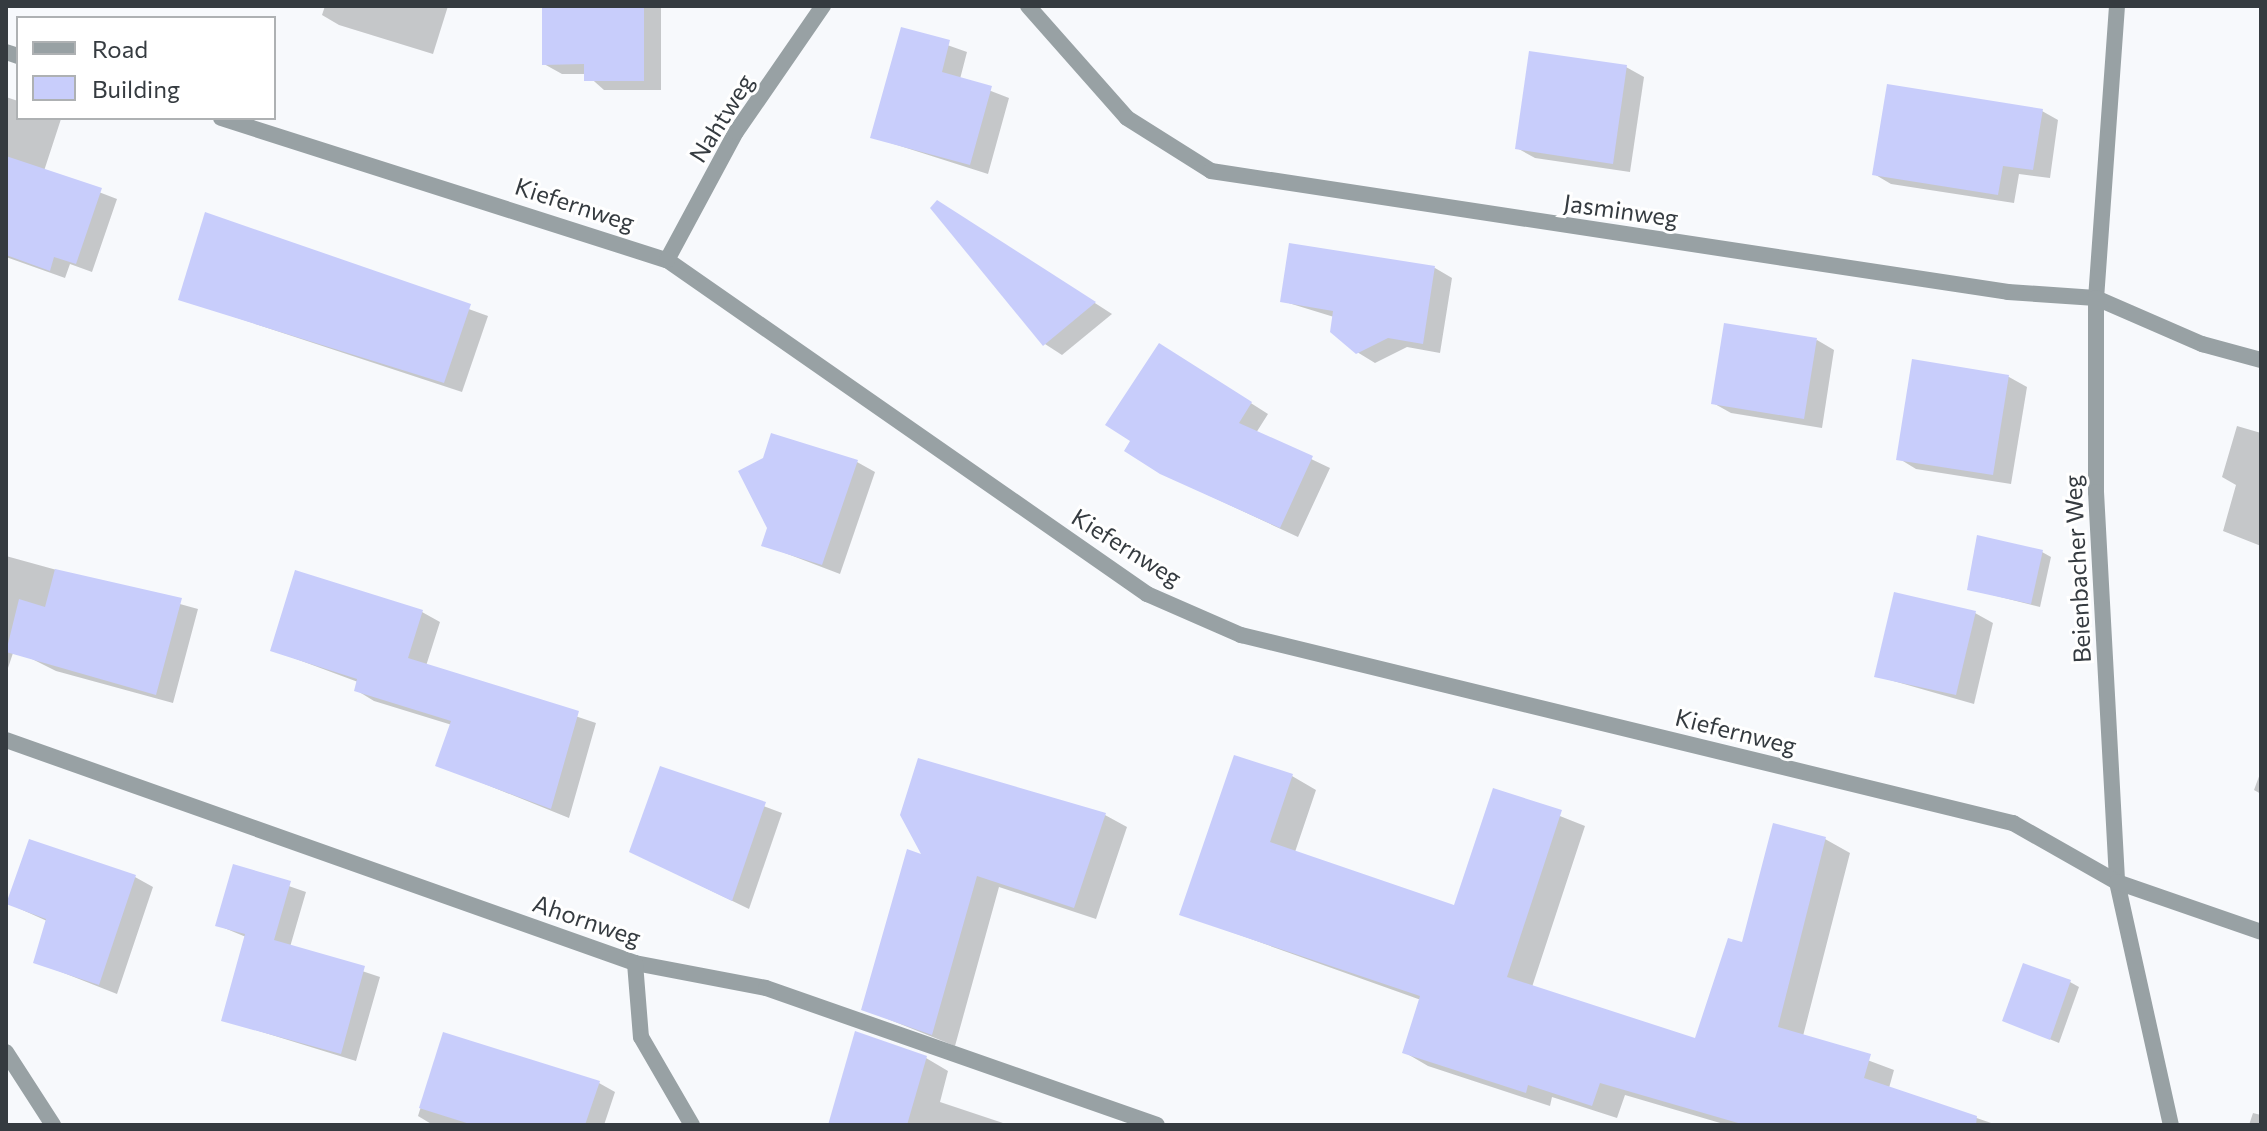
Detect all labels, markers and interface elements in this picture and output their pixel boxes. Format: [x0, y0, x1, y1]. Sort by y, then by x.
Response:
legend [16, 16, 276, 120]
text: Road [92, 34, 148, 63]
street label: Nahtweg [683, 69, 759, 167]
text: Building [92, 74, 180, 103]
street label: Kiefernweg [512, 171, 638, 237]
street label: Jasminweg [1562, 188, 1680, 232]
street label: Beienbacher Weg [2058, 474, 2096, 664]
street label: Kiefernweg [1067, 502, 1187, 592]
street label: Kiefernweg [1672, 702, 1800, 760]
street label: Ahornweg [529, 888, 645, 952]

